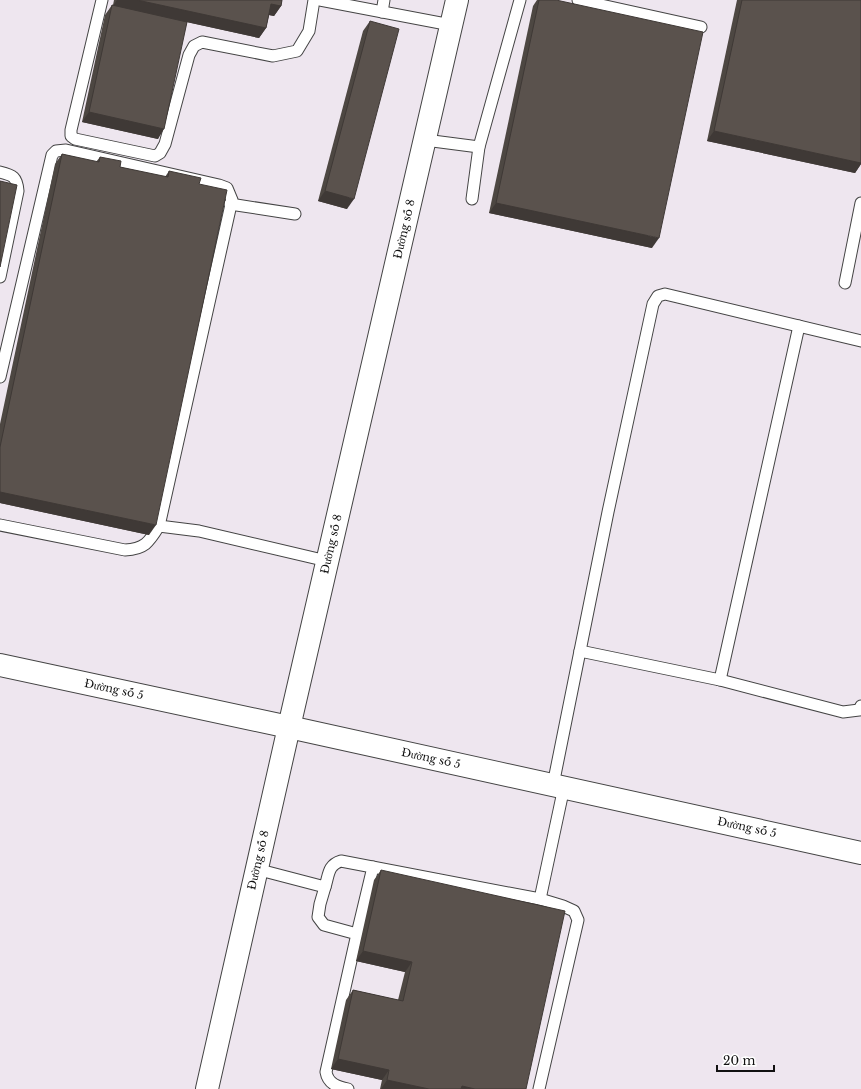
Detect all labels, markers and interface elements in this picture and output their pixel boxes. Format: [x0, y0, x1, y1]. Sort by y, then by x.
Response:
street label: Đường số 8 [390, 198, 418, 260]
street label: Đường số 8 [317, 513, 345, 575]
street label: Đường số 5 [83, 676, 145, 702]
street label: Đường số 5 [400, 745, 462, 771]
street label: Đường số 5 [716, 814, 778, 840]
street label: Đường số 8 [244, 829, 272, 891]
scale bar [717, 1047, 774, 1073]
text: 20 m [723, 1053, 755, 1068]

